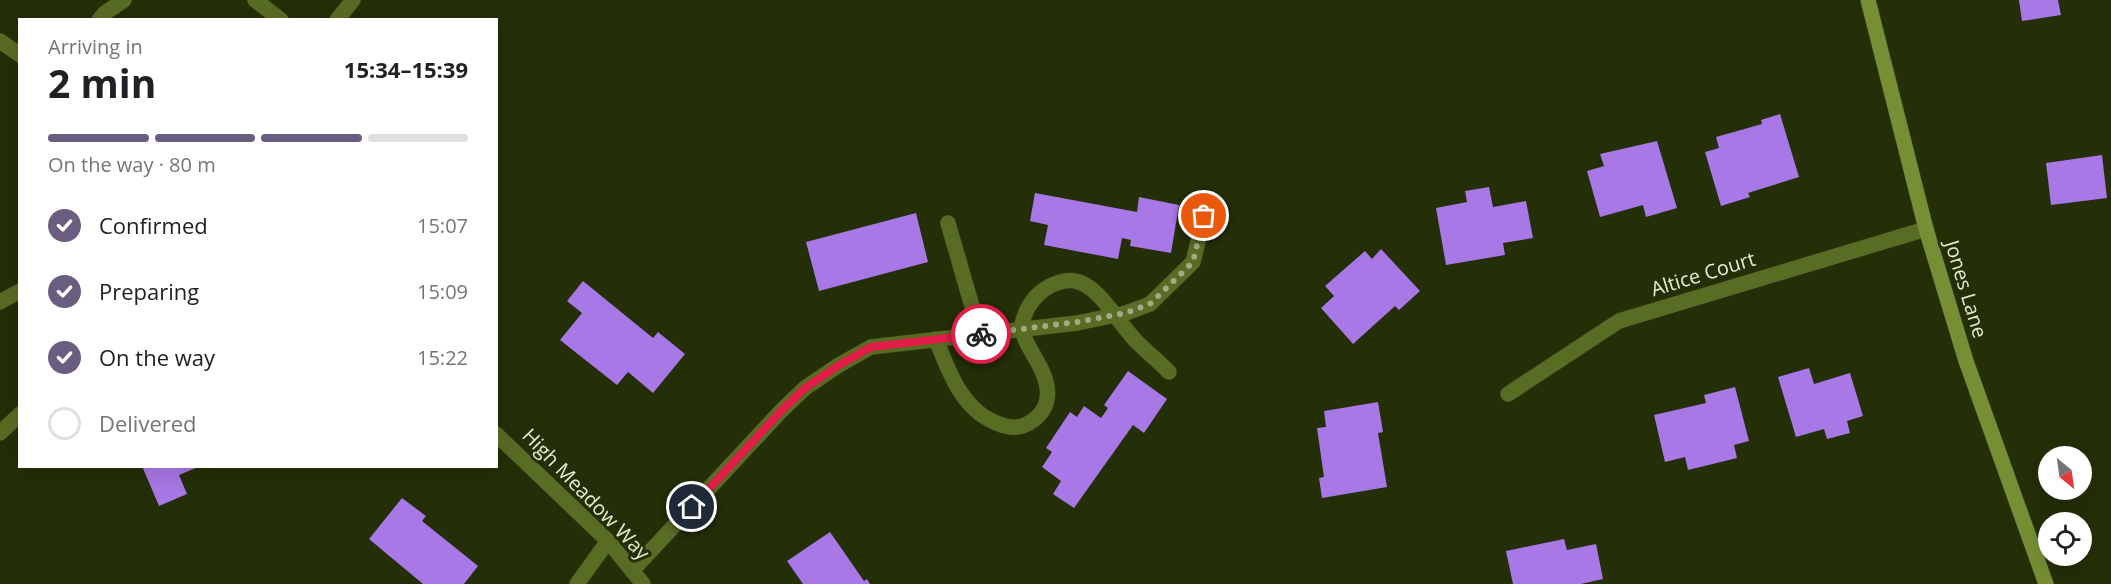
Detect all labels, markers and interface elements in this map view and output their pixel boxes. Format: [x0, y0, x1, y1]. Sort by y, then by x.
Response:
text: Arriving in [48, 33, 143, 60]
text: 15:34–15:39 [344, 54, 468, 84]
text: 2 min [48, 56, 156, 109]
text: On the way · 80 m [48, 151, 216, 178]
pin [1178, 190, 1229, 241]
icon: bag [1187, 199, 1220, 232]
icon: check [48, 209, 81, 242]
text: Confirmed [99, 210, 208, 240]
text: 15:07 [417, 212, 468, 239]
street label: Jones Lane [1938, 235, 1994, 341]
street label: Altice Court [1647, 245, 1758, 302]
icon: check [48, 275, 81, 308]
text: Preparing [99, 276, 199, 306]
text: 15:09 [417, 278, 468, 305]
courier [951, 304, 1011, 364]
icon: bike [965, 318, 998, 351]
icon: check [48, 341, 81, 374]
text: On the way [99, 342, 215, 372]
text: 15:22 [417, 344, 468, 371]
text: Delivered [99, 408, 197, 438]
street label: High Meadow Way [517, 422, 657, 566]
north arrow [2038, 446, 2092, 500]
map controls [2038, 446, 2092, 566]
pin [666, 481, 717, 532]
icon: home [675, 490, 708, 523]
button: locate [2038, 512, 2092, 566]

